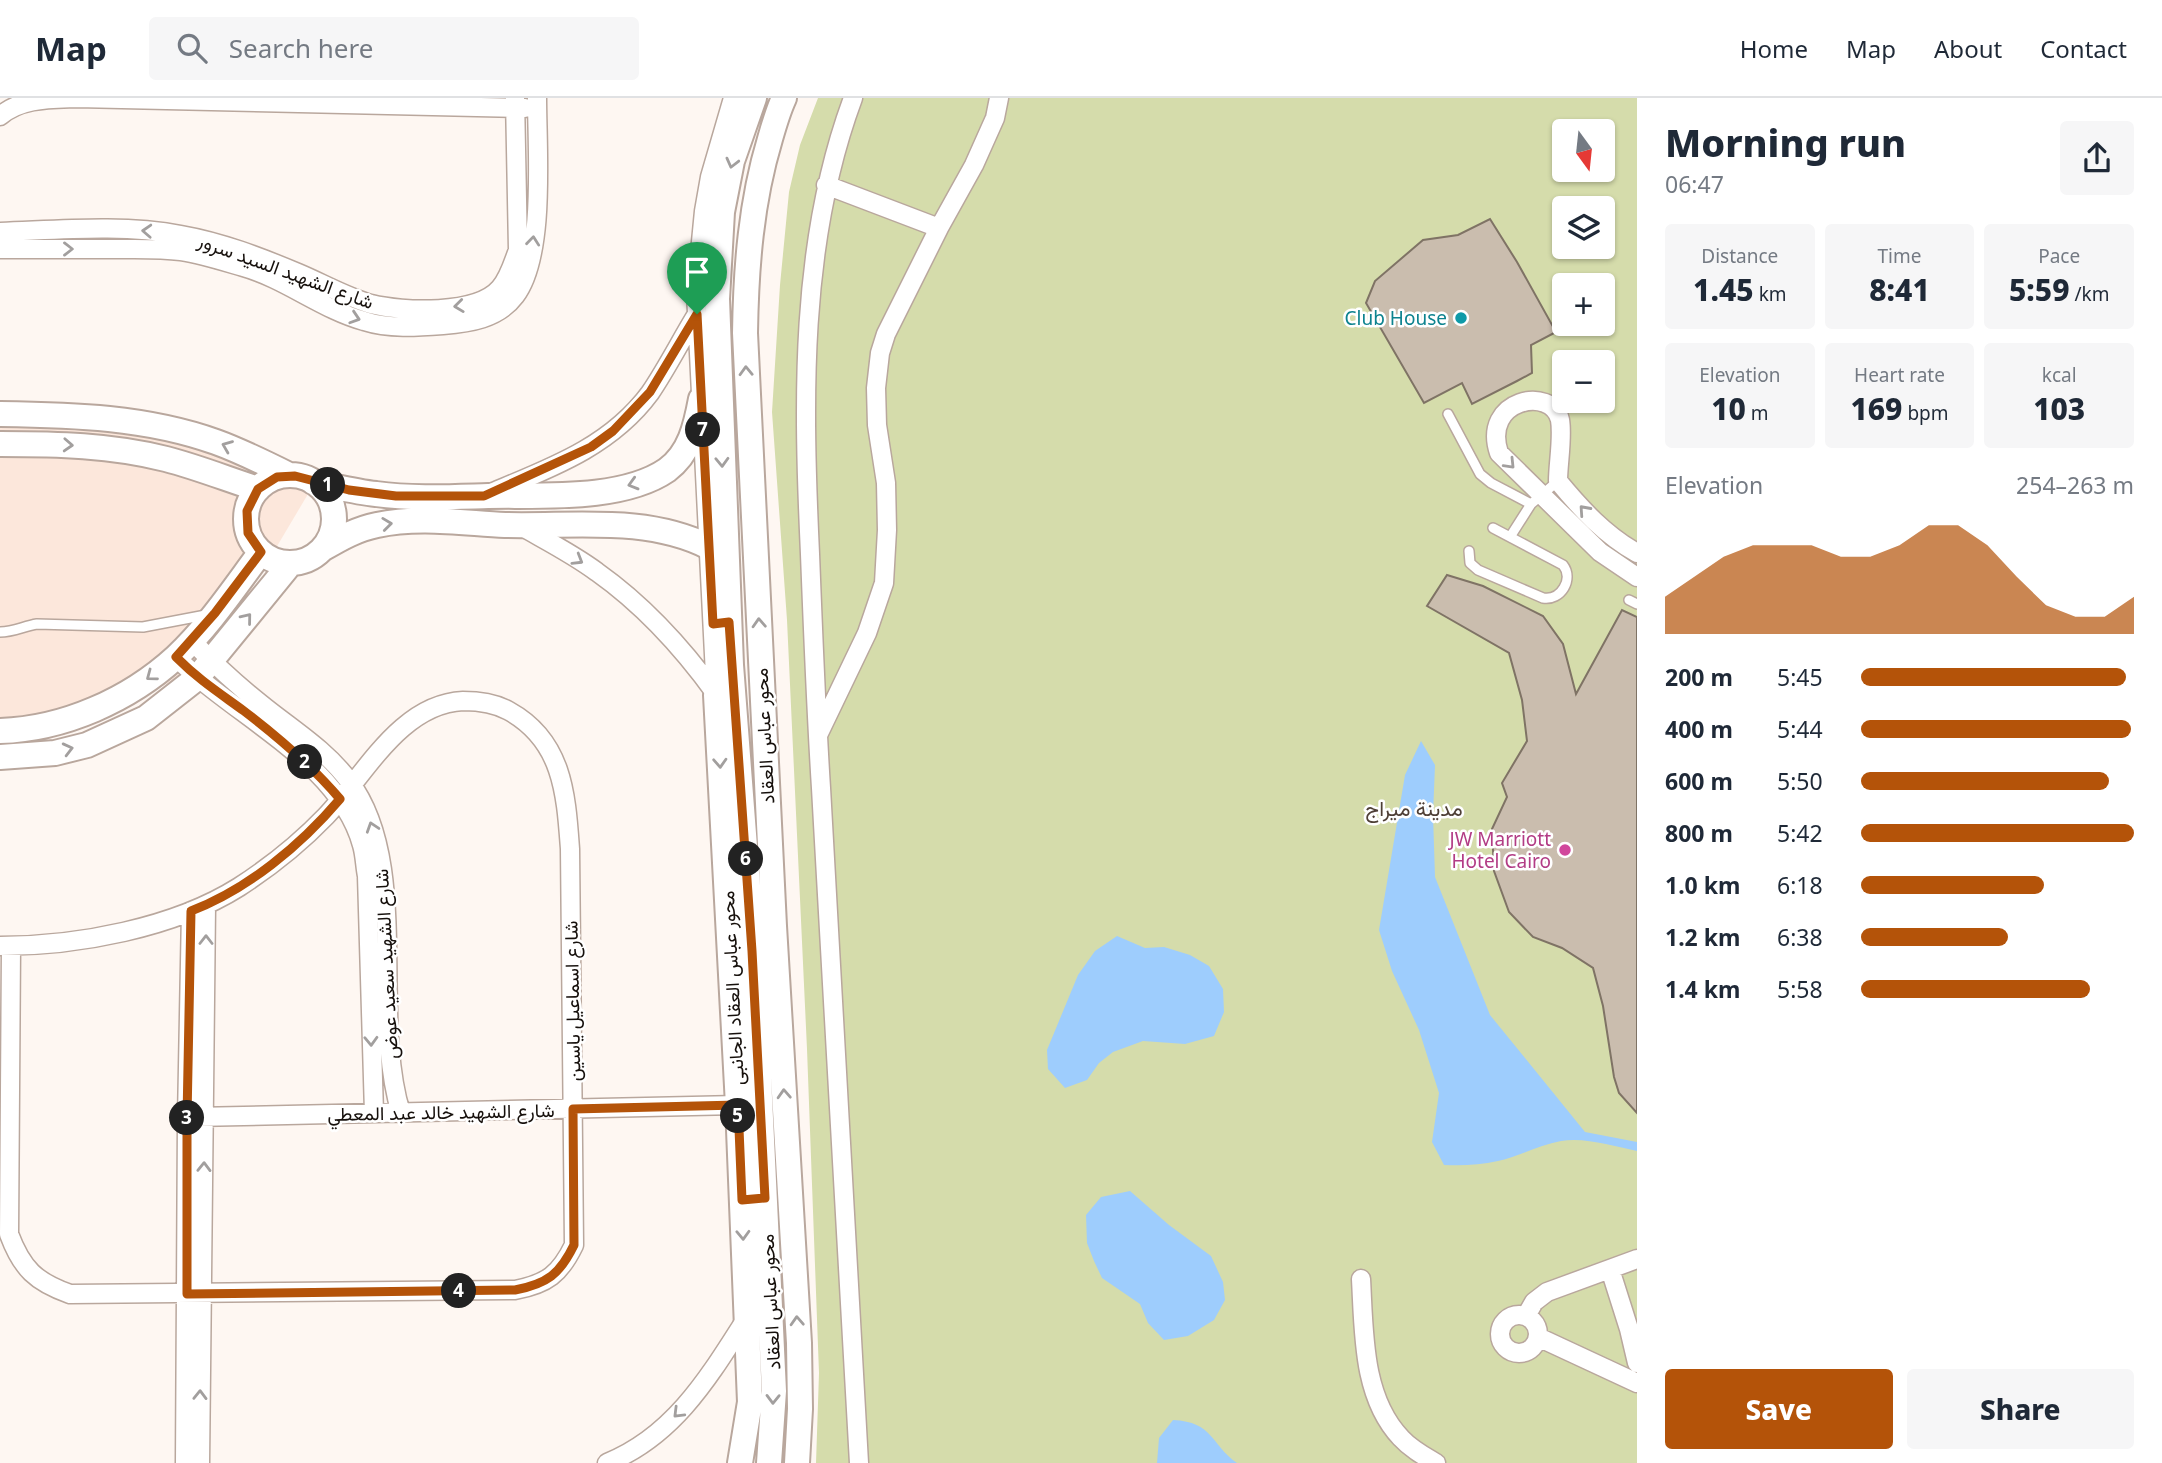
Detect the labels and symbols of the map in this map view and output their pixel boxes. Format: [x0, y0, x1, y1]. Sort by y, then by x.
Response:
north arrow [1552, 119, 1615, 182]
one-way arrow [726, 156, 740, 168]
one-way arrow [142, 223, 153, 238]
street label: شارع الشهيد السيد سرور [194, 227, 378, 315]
one-way arrow [525, 235, 540, 246]
one-way arrow [63, 241, 74, 257]
pin [667, 242, 727, 314]
one-way arrow [453, 298, 465, 313]
place label: Club House [1345, 305, 1447, 331]
one-way arrow [349, 310, 361, 325]
marker: Club House [1453, 310, 1469, 326]
one-way arrow [739, 365, 754, 376]
pin: 7 [686, 412, 720, 448]
one-way arrow [63, 438, 74, 453]
one-way arrow [222, 440, 235, 454]
one-way arrow [1502, 456, 1515, 469]
one-way arrow [715, 457, 730, 468]
pin: 1 [310, 468, 346, 502]
one-way arrow [627, 475, 639, 490]
one-way arrow [1580, 505, 1592, 518]
one-way arrow [381, 516, 393, 531]
one-way arrow [570, 551, 583, 564]
one-way arrow [238, 613, 251, 625]
one-way arrow [751, 617, 766, 628]
street label: محور عباس العقاد [747, 667, 781, 805]
one-way arrow [147, 668, 159, 680]
one-way arrow [61, 743, 73, 757]
pin: 2 [288, 744, 322, 780]
one-way arrow [712, 758, 727, 769]
district label: مدينة ميراج [1365, 794, 1463, 823]
one-way arrow [366, 821, 380, 833]
place label: JW Marriott Hotel Cairo [1448, 826, 1551, 874]
pin: 6 [728, 842, 764, 876]
marker: JW Marriott Hotel Cairo [1557, 842, 1573, 858]
street label: شارع الشهيد سعيد عوض [368, 868, 404, 1060]
street label: محور عباس العقاد الجانبى [714, 890, 750, 1086]
street label: شارع اسماعيل ياسين [558, 920, 586, 1082]
one-way arrow [198, 934, 214, 945]
one-way arrow [363, 1036, 378, 1047]
one-way arrow [777, 1089, 792, 1100]
street label: شارع الشهيد خالد عبد المعطي [327, 1097, 555, 1130]
pin: 5 [720, 1098, 756, 1134]
pin: 3 [170, 1100, 204, 1136]
one-way arrow [196, 1162, 212, 1172]
one-way arrow [735, 1230, 750, 1241]
street label: محور عباس العقاد [753, 1233, 787, 1371]
pin: 4 [442, 1274, 476, 1308]
one-way arrow [790, 1316, 805, 1327]
one-way arrow [193, 1389, 208, 1400]
one-way arrow [766, 1393, 781, 1404]
one-way arrow [673, 1405, 686, 1418]

